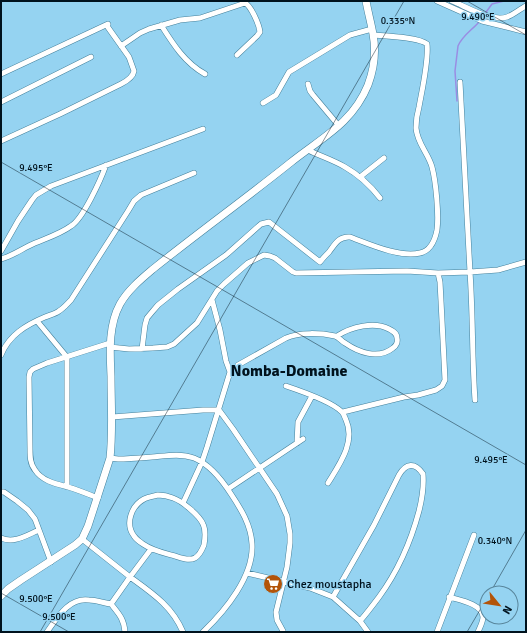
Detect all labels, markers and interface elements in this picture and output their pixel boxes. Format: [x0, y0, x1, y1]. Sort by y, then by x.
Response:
text: 9.490°E [461, 11, 495, 23]
text: 0.335°N [381, 15, 415, 27]
text: 9.495°E [19, 162, 53, 174]
district label: Nomba-Domaine [231, 361, 348, 381]
text: 9.495°E [474, 454, 508, 466]
text: 0.340°N [478, 535, 512, 547]
supermarket icon: Chez moustapha [262, 573, 284, 595]
place label: Chez moustapha [287, 577, 372, 592]
north arrow [479, 585, 519, 625]
text: 9.500°E [19, 593, 53, 605]
text: N [500, 603, 515, 616]
text: 9.500°E [42, 611, 76, 623]

